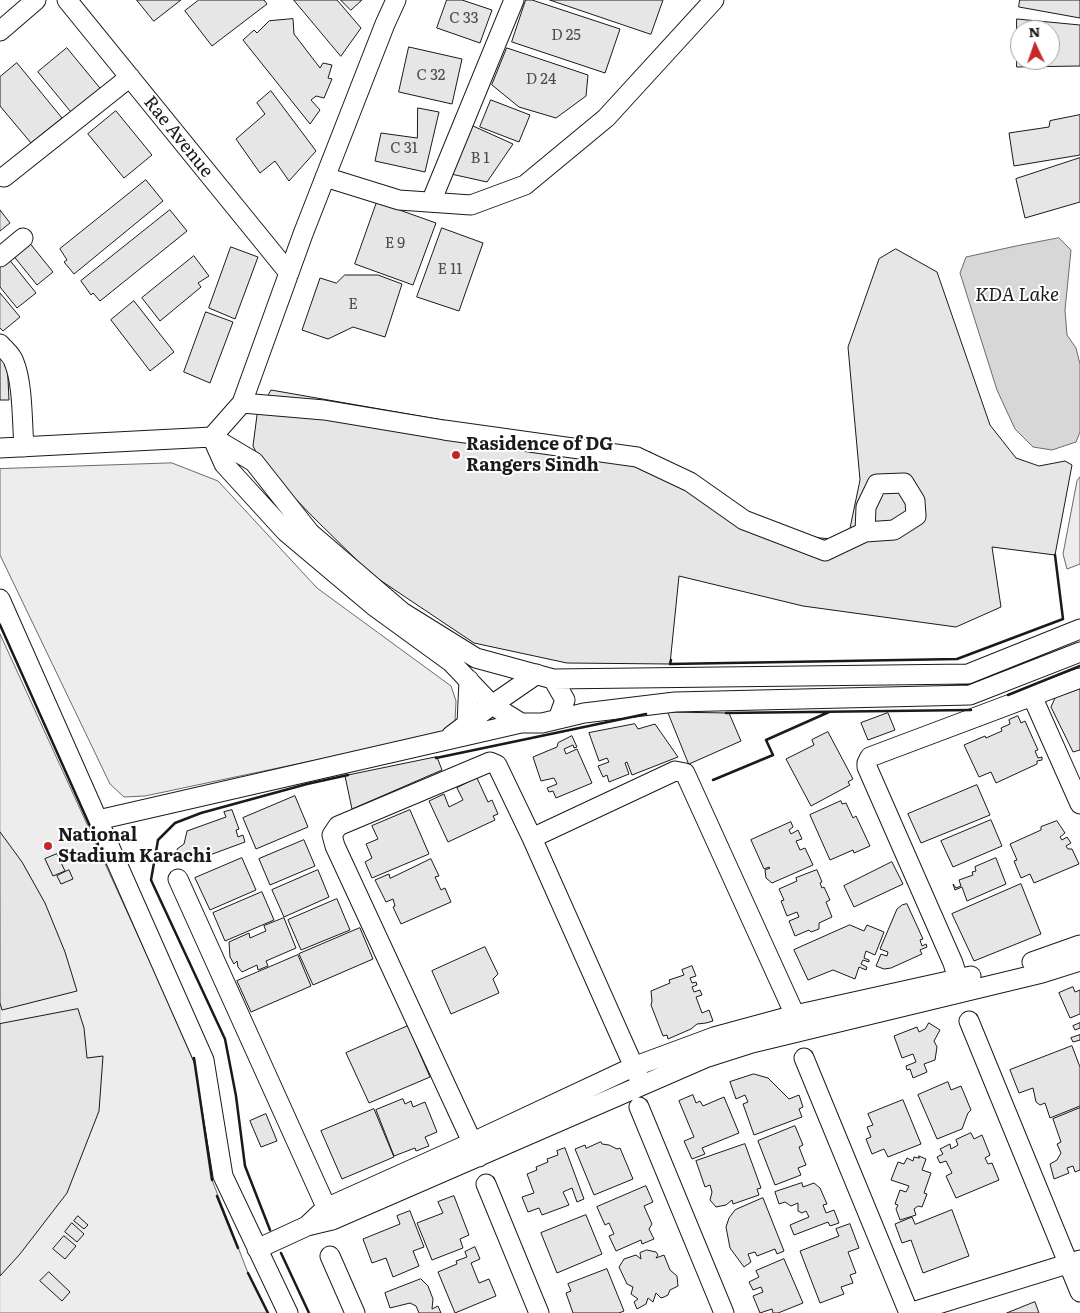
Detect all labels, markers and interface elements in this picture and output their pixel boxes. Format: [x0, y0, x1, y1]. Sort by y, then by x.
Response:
house number: C 33 [449, 10, 479, 28]
north arrow [1010, 20, 1060, 70]
text: N [1028, 21, 1041, 41]
house number: D 25 [551, 27, 581, 45]
house number: C 32 [417, 67, 445, 85]
house number: D 24 [526, 71, 556, 89]
street label: Rae Avenue [139, 92, 217, 182]
house number: C 31 [390, 140, 418, 158]
house number: B 1 [470, 150, 490, 168]
house number: E 9 [385, 235, 405, 253]
house number: E 11 [438, 261, 462, 279]
water label: KDA Lake [975, 284, 1059, 306]
house number: E [348, 296, 358, 314]
place label: Rasidence of DG Rangers Sindh [466, 434, 613, 476]
marker: Rasidence of DG Rangers Sindh [450, 449, 462, 461]
place label: National Stadium Karachi [58, 825, 212, 868]
marker: National Stadium Karachi [42, 840, 54, 852]

